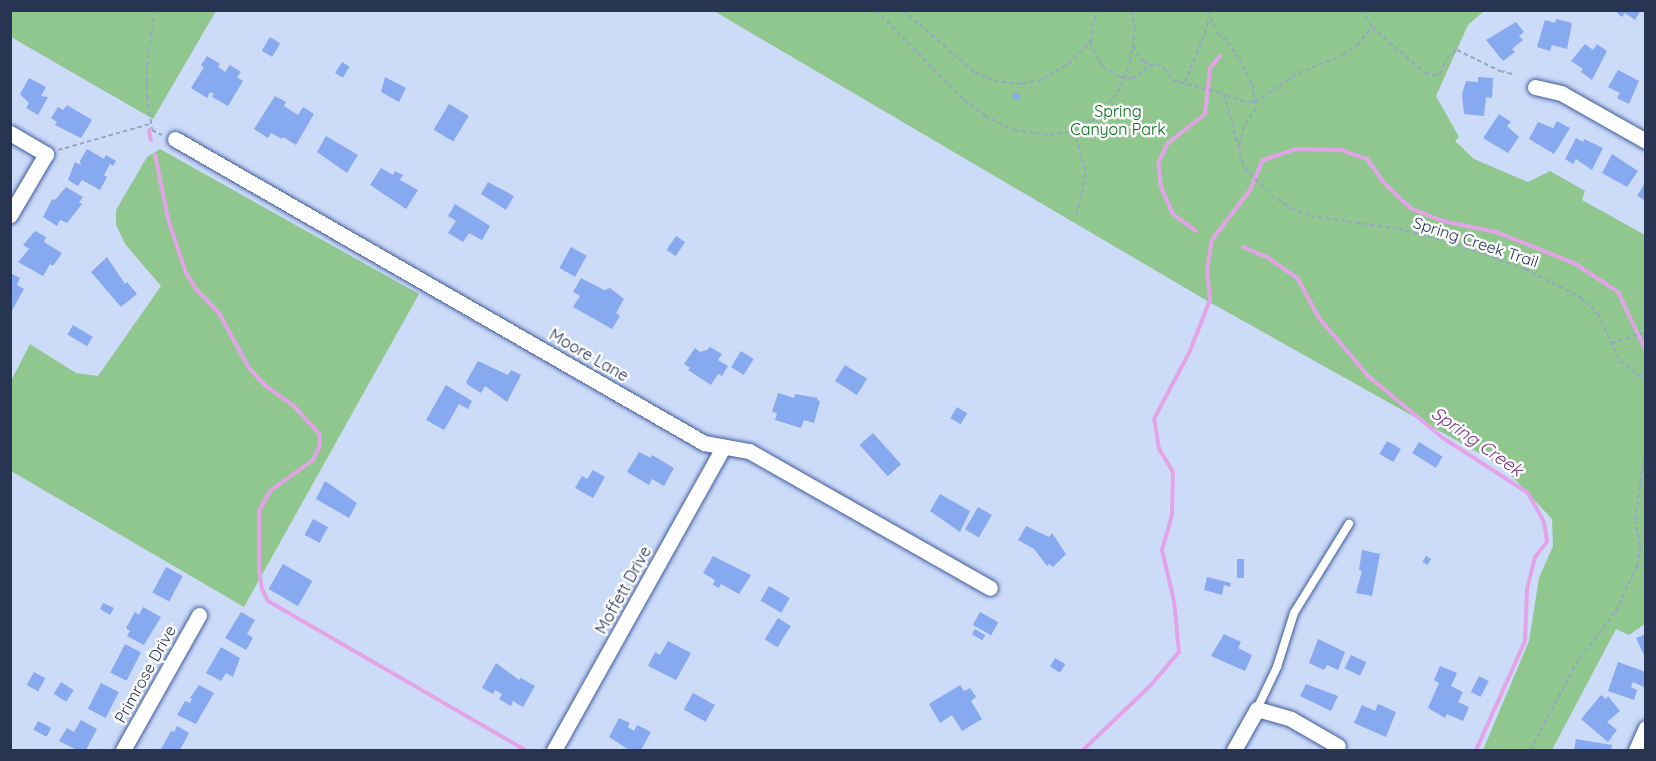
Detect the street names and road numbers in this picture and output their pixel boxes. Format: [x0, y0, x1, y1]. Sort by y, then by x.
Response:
street label: Spring Creek Trail [1411, 213, 1541, 271]
street label: Moore Lane [546, 325, 632, 385]
street label: Moffett Drive [591, 543, 655, 637]
street label: Primrose Drive [110, 622, 180, 726]

